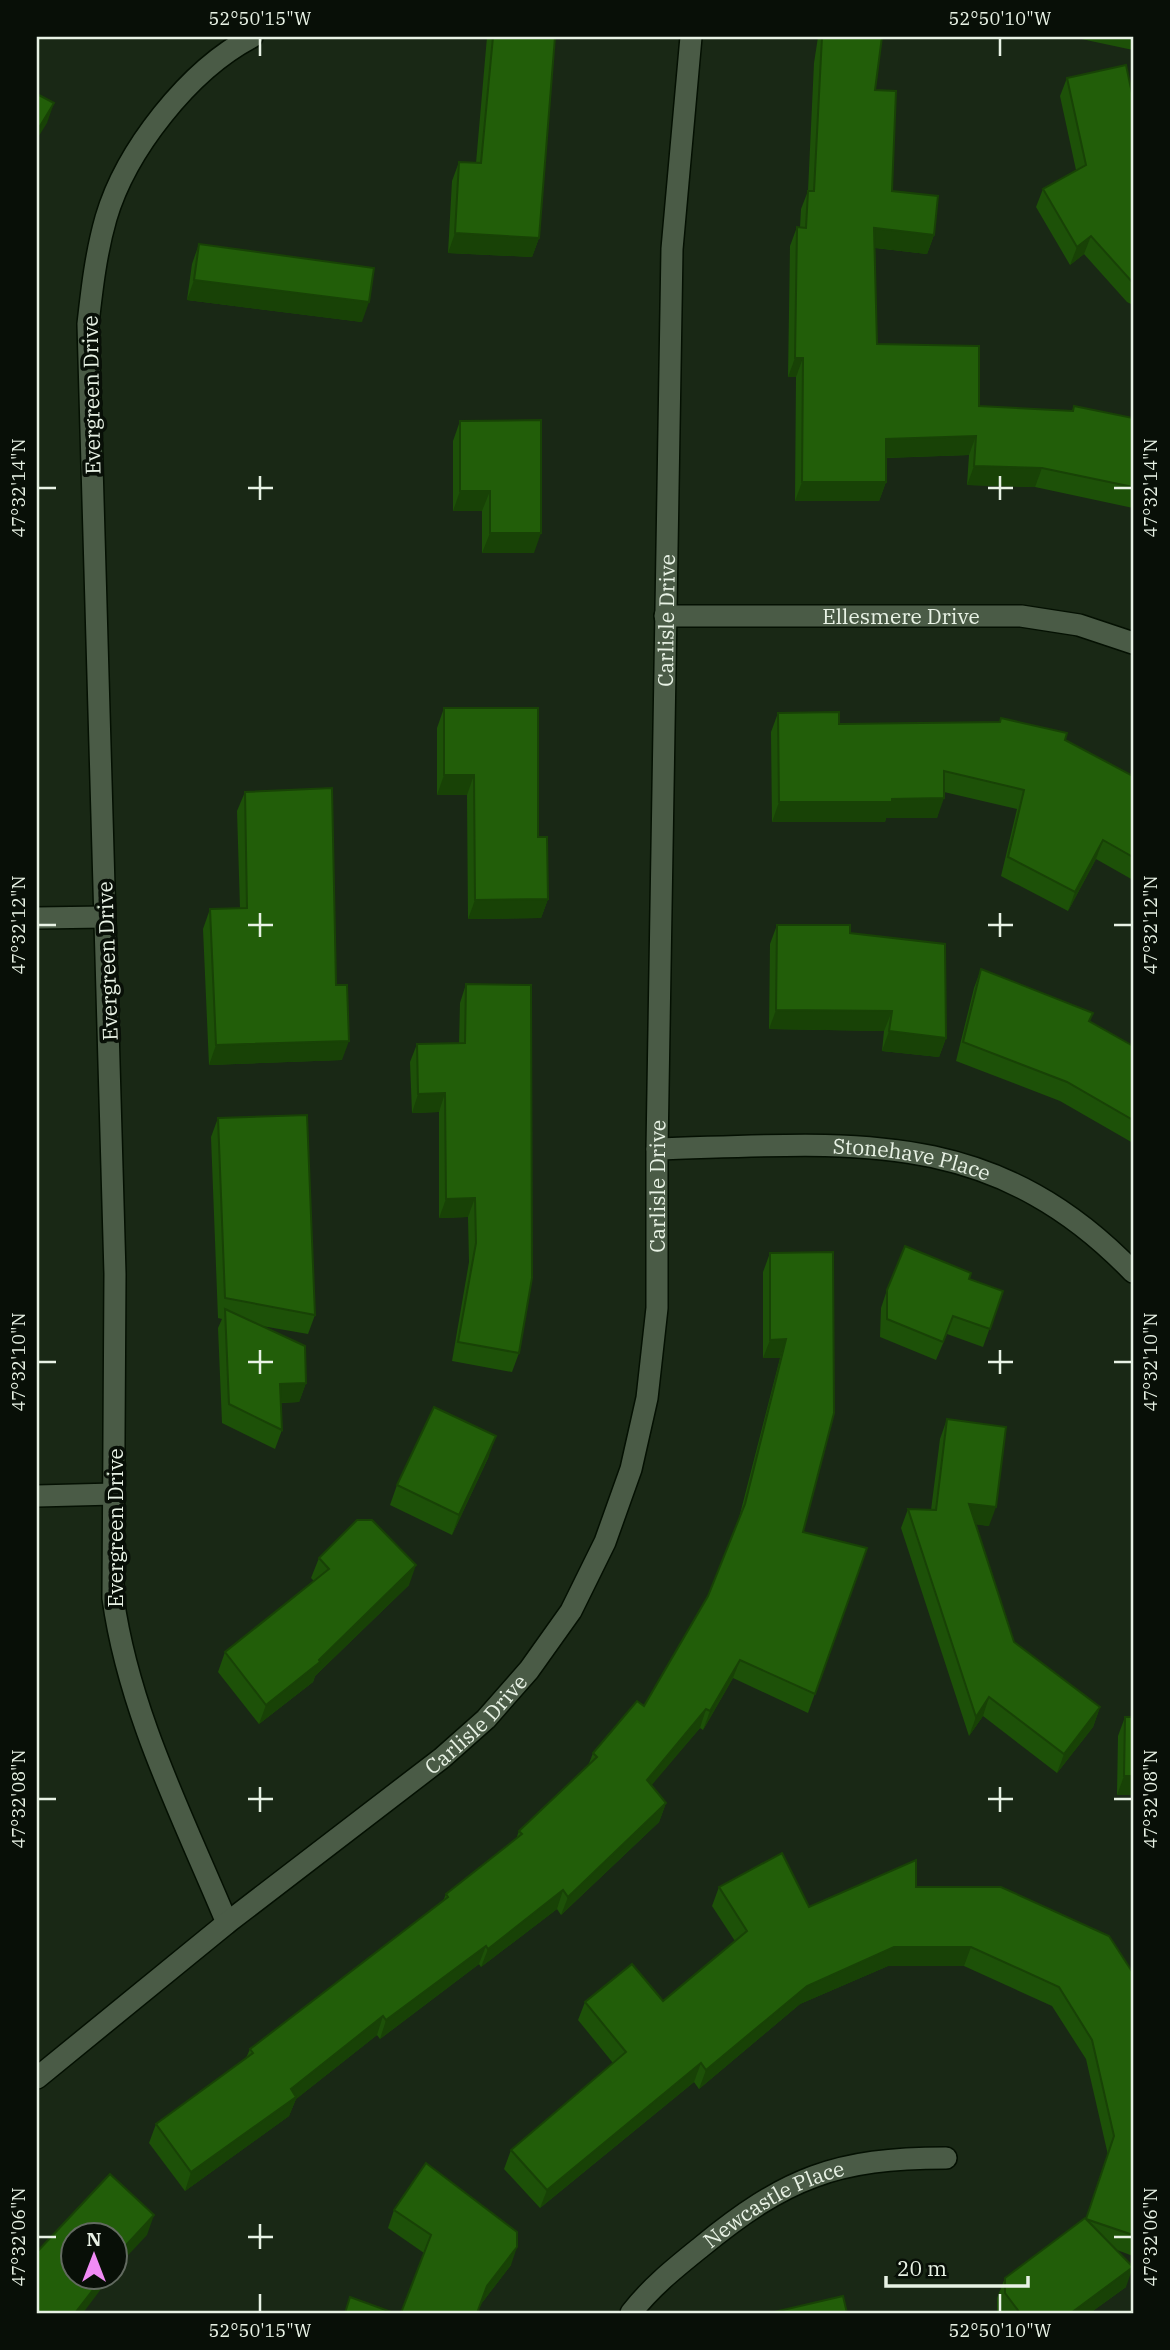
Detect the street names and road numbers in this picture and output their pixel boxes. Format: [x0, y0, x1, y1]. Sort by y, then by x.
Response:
street label: Evergreen Drive [76, 315, 106, 475]
street label: Carlisle Drive [651, 554, 681, 687]
street label: Ellesmere Drive [822, 602, 980, 630]
street label: Evergreen Drive [90, 881, 124, 1041]
street label: Carlisle Drive [643, 1120, 671, 1253]
street label: Stonehave Place [832, 1132, 995, 1187]
street label: Evergreen Drive [101, 1448, 129, 1608]
street label: Carlisle Drive [419, 1668, 533, 1780]
street label: Newcastle Place [697, 2154, 847, 2254]

